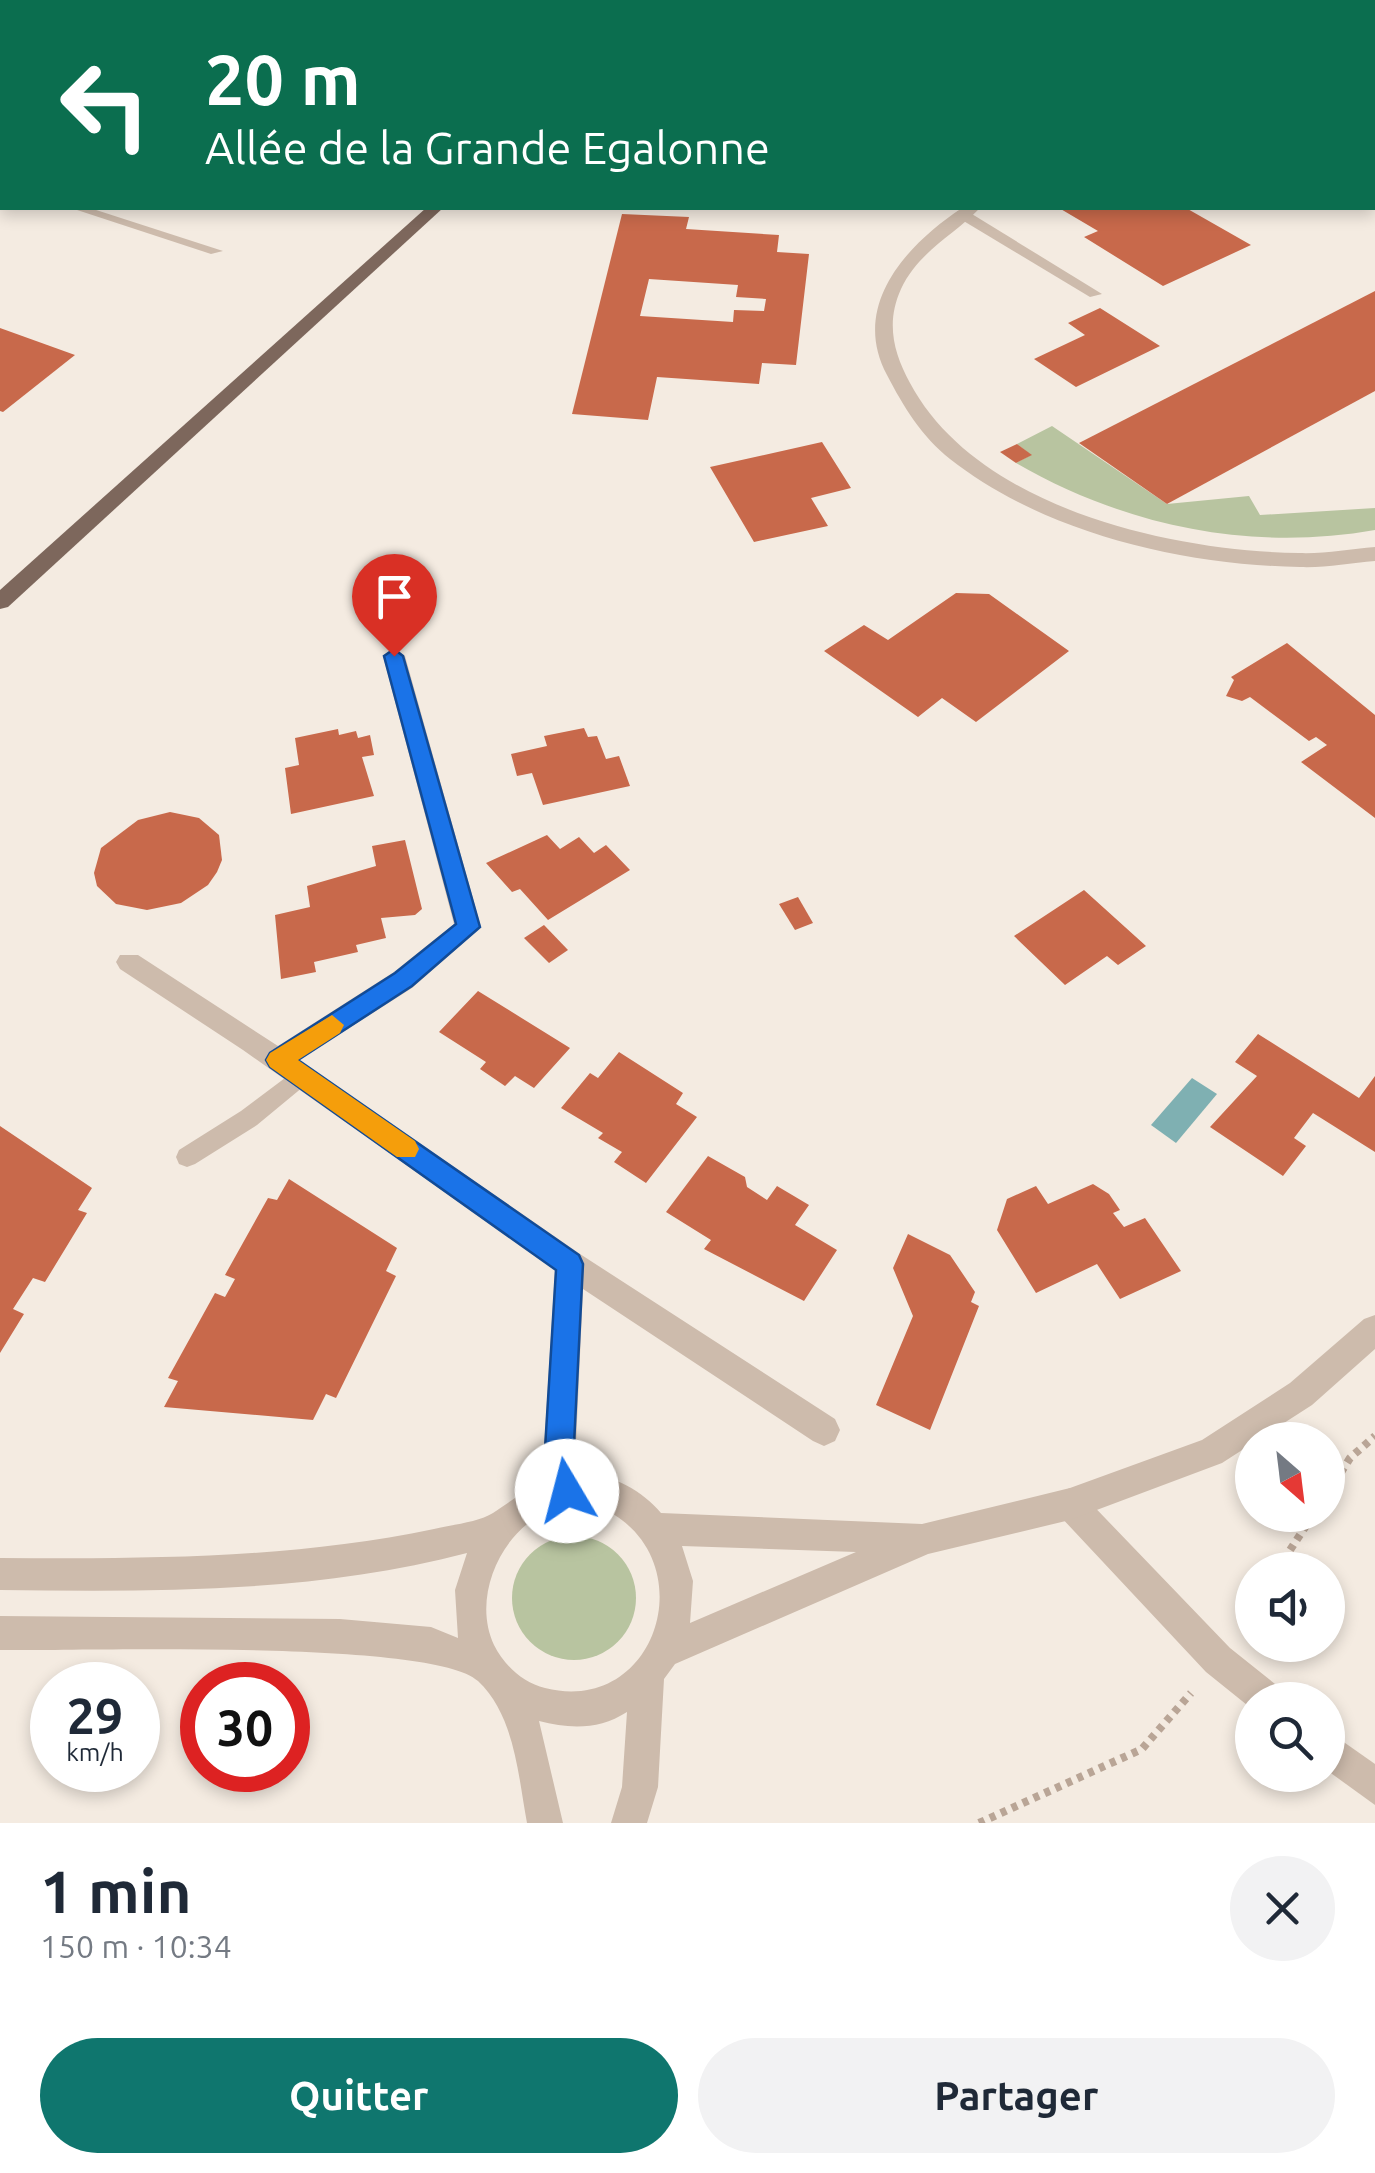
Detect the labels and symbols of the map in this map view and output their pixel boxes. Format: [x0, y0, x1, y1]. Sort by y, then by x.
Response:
pin [352, 554, 437, 657]
north arrow [1235, 1422, 1345, 1532]
position arrow [515, 1439, 619, 1543]
speed limit sign: 30 [180, 1662, 310, 1792]

